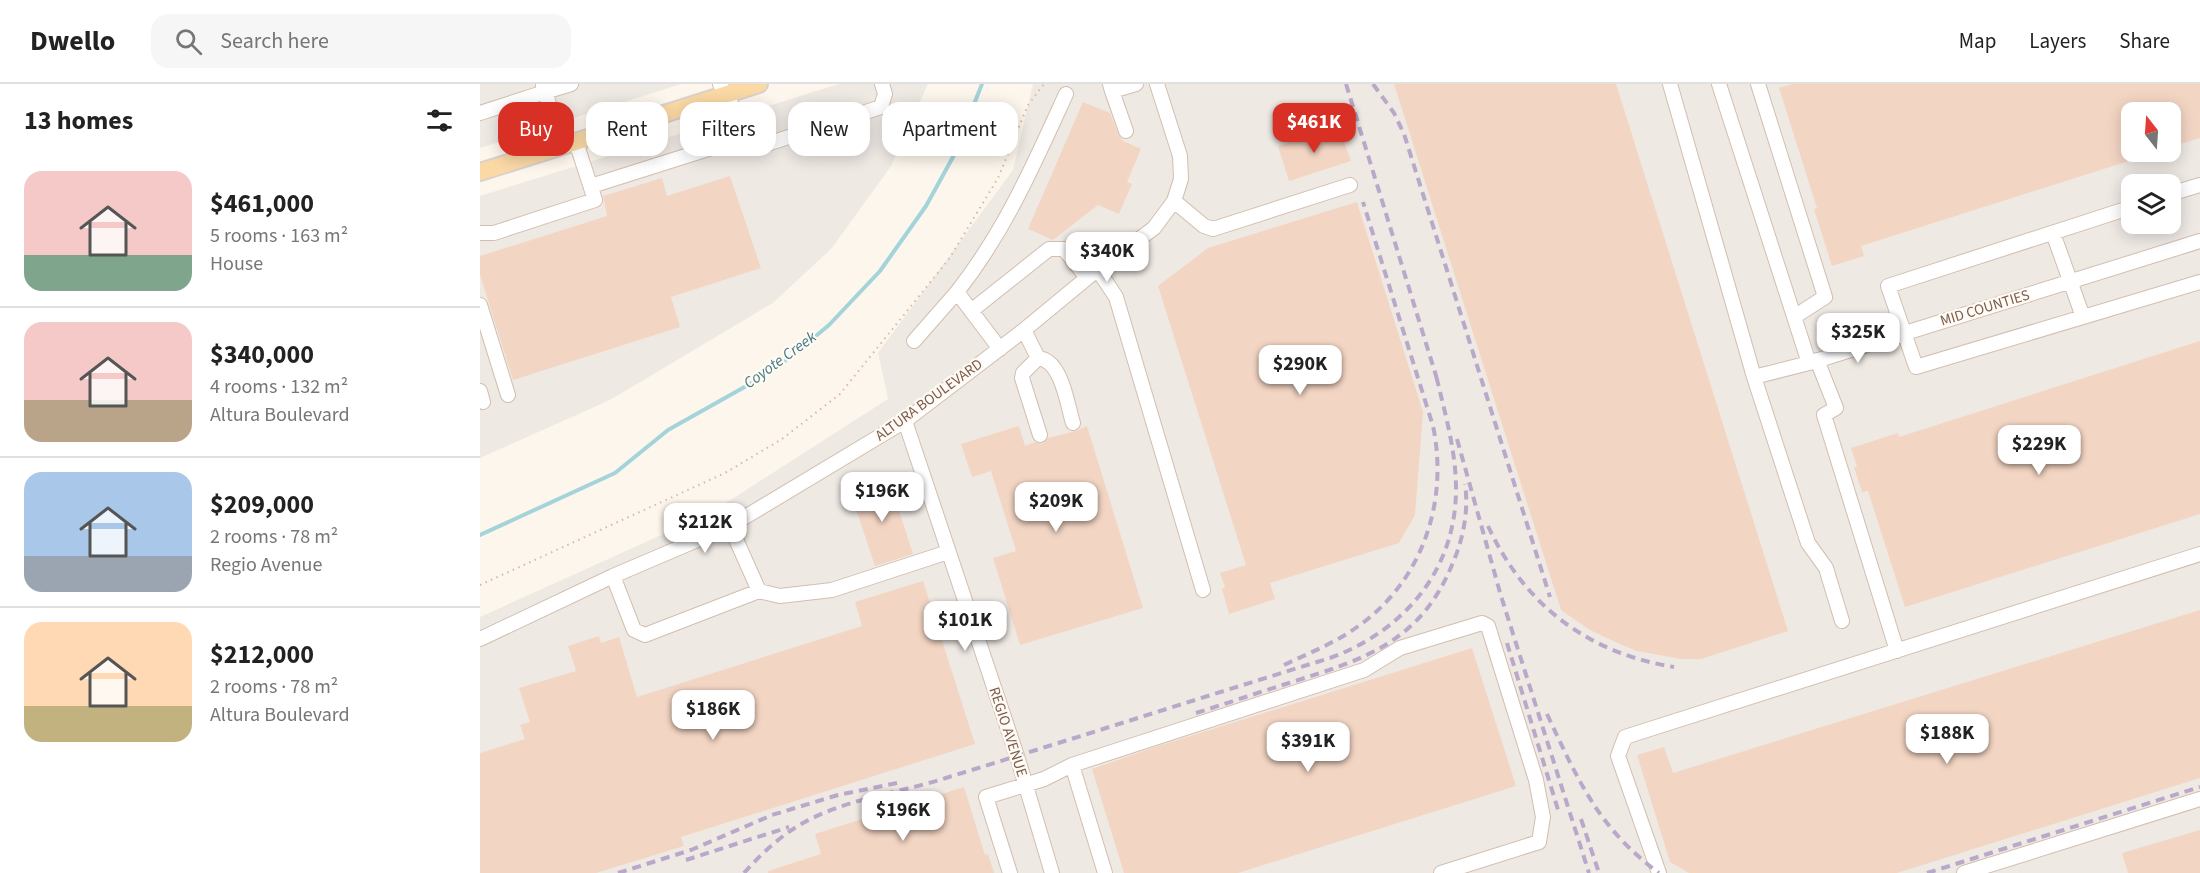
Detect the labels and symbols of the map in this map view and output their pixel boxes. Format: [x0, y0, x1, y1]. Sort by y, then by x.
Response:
north arrow [2121, 102, 2181, 162]
pin: $461K [1272, 103, 1356, 154]
pin: $340K [1065, 232, 1149, 283]
street label: MID COUNTIES [1938, 284, 2032, 332]
pin: $325K [1816, 313, 1900, 364]
water label: Coyote Creek [739, 326, 821, 394]
pin: $290K [1258, 345, 1342, 396]
street label: ALTURA BOULEVARD [871, 354, 987, 446]
pin: $229K [1997, 425, 2081, 476]
pin: $196K [840, 472, 924, 523]
pin: $209K [1014, 482, 1098, 533]
pin: $212K [663, 503, 747, 554]
pin: $101K [923, 601, 1007, 652]
street label: REGIO AVENUE [984, 684, 1032, 780]
pin: $186K [671, 690, 755, 741]
pin: $188K [1905, 714, 1989, 765]
pin: $391K [1266, 722, 1350, 773]
pin: $196K [861, 791, 945, 842]

